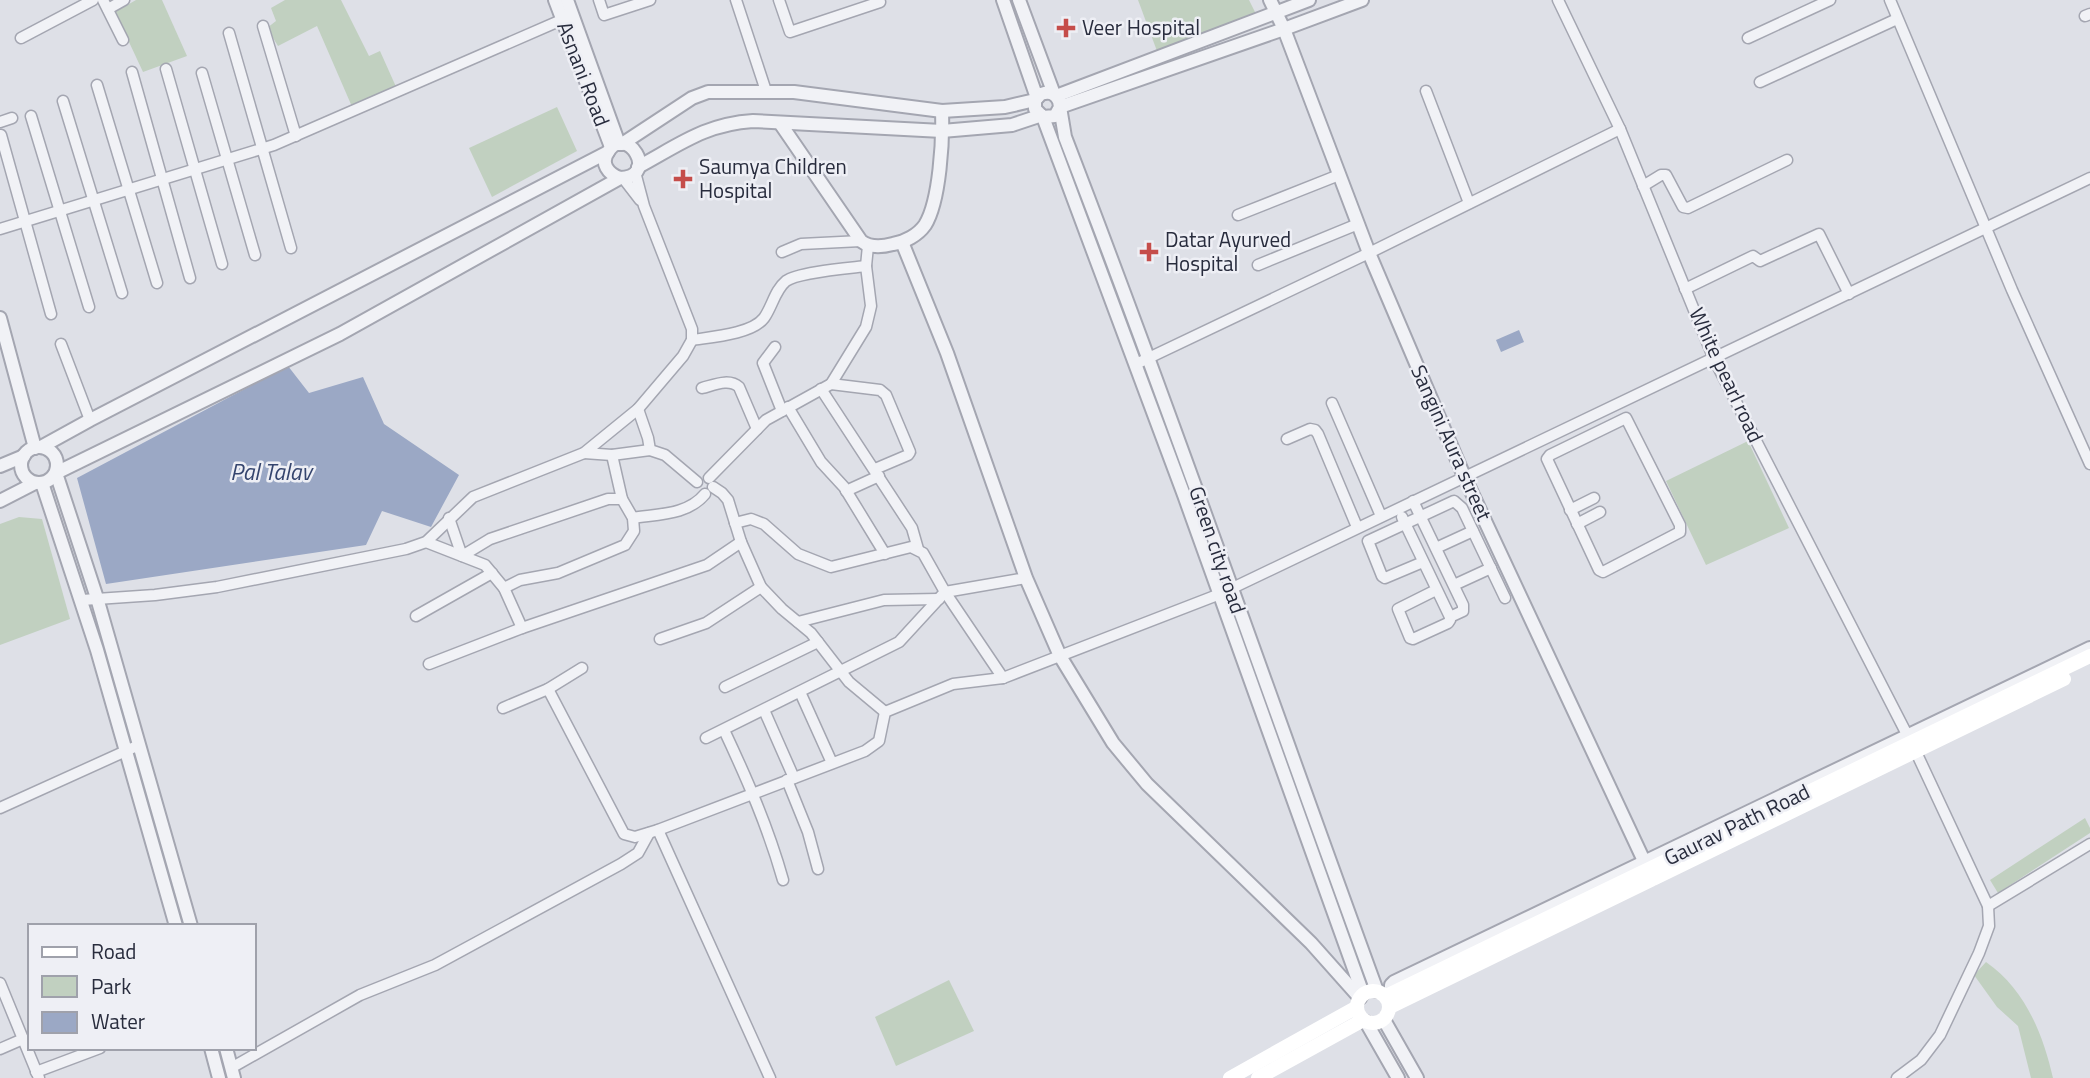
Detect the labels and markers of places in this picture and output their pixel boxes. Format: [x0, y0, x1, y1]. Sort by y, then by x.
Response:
place label: Veer Hospital [1082, 11, 1200, 43]
marker: Veer Hospital [1056, 18, 1076, 38]
place label: Saumya Children Hospital [699, 150, 847, 206]
marker: Saumya Children Hospital [673, 169, 693, 189]
place label: Datar Ayurved Hospital [1165, 223, 1291, 279]
marker: Datar Ayurved Hospital [1139, 242, 1159, 262]

